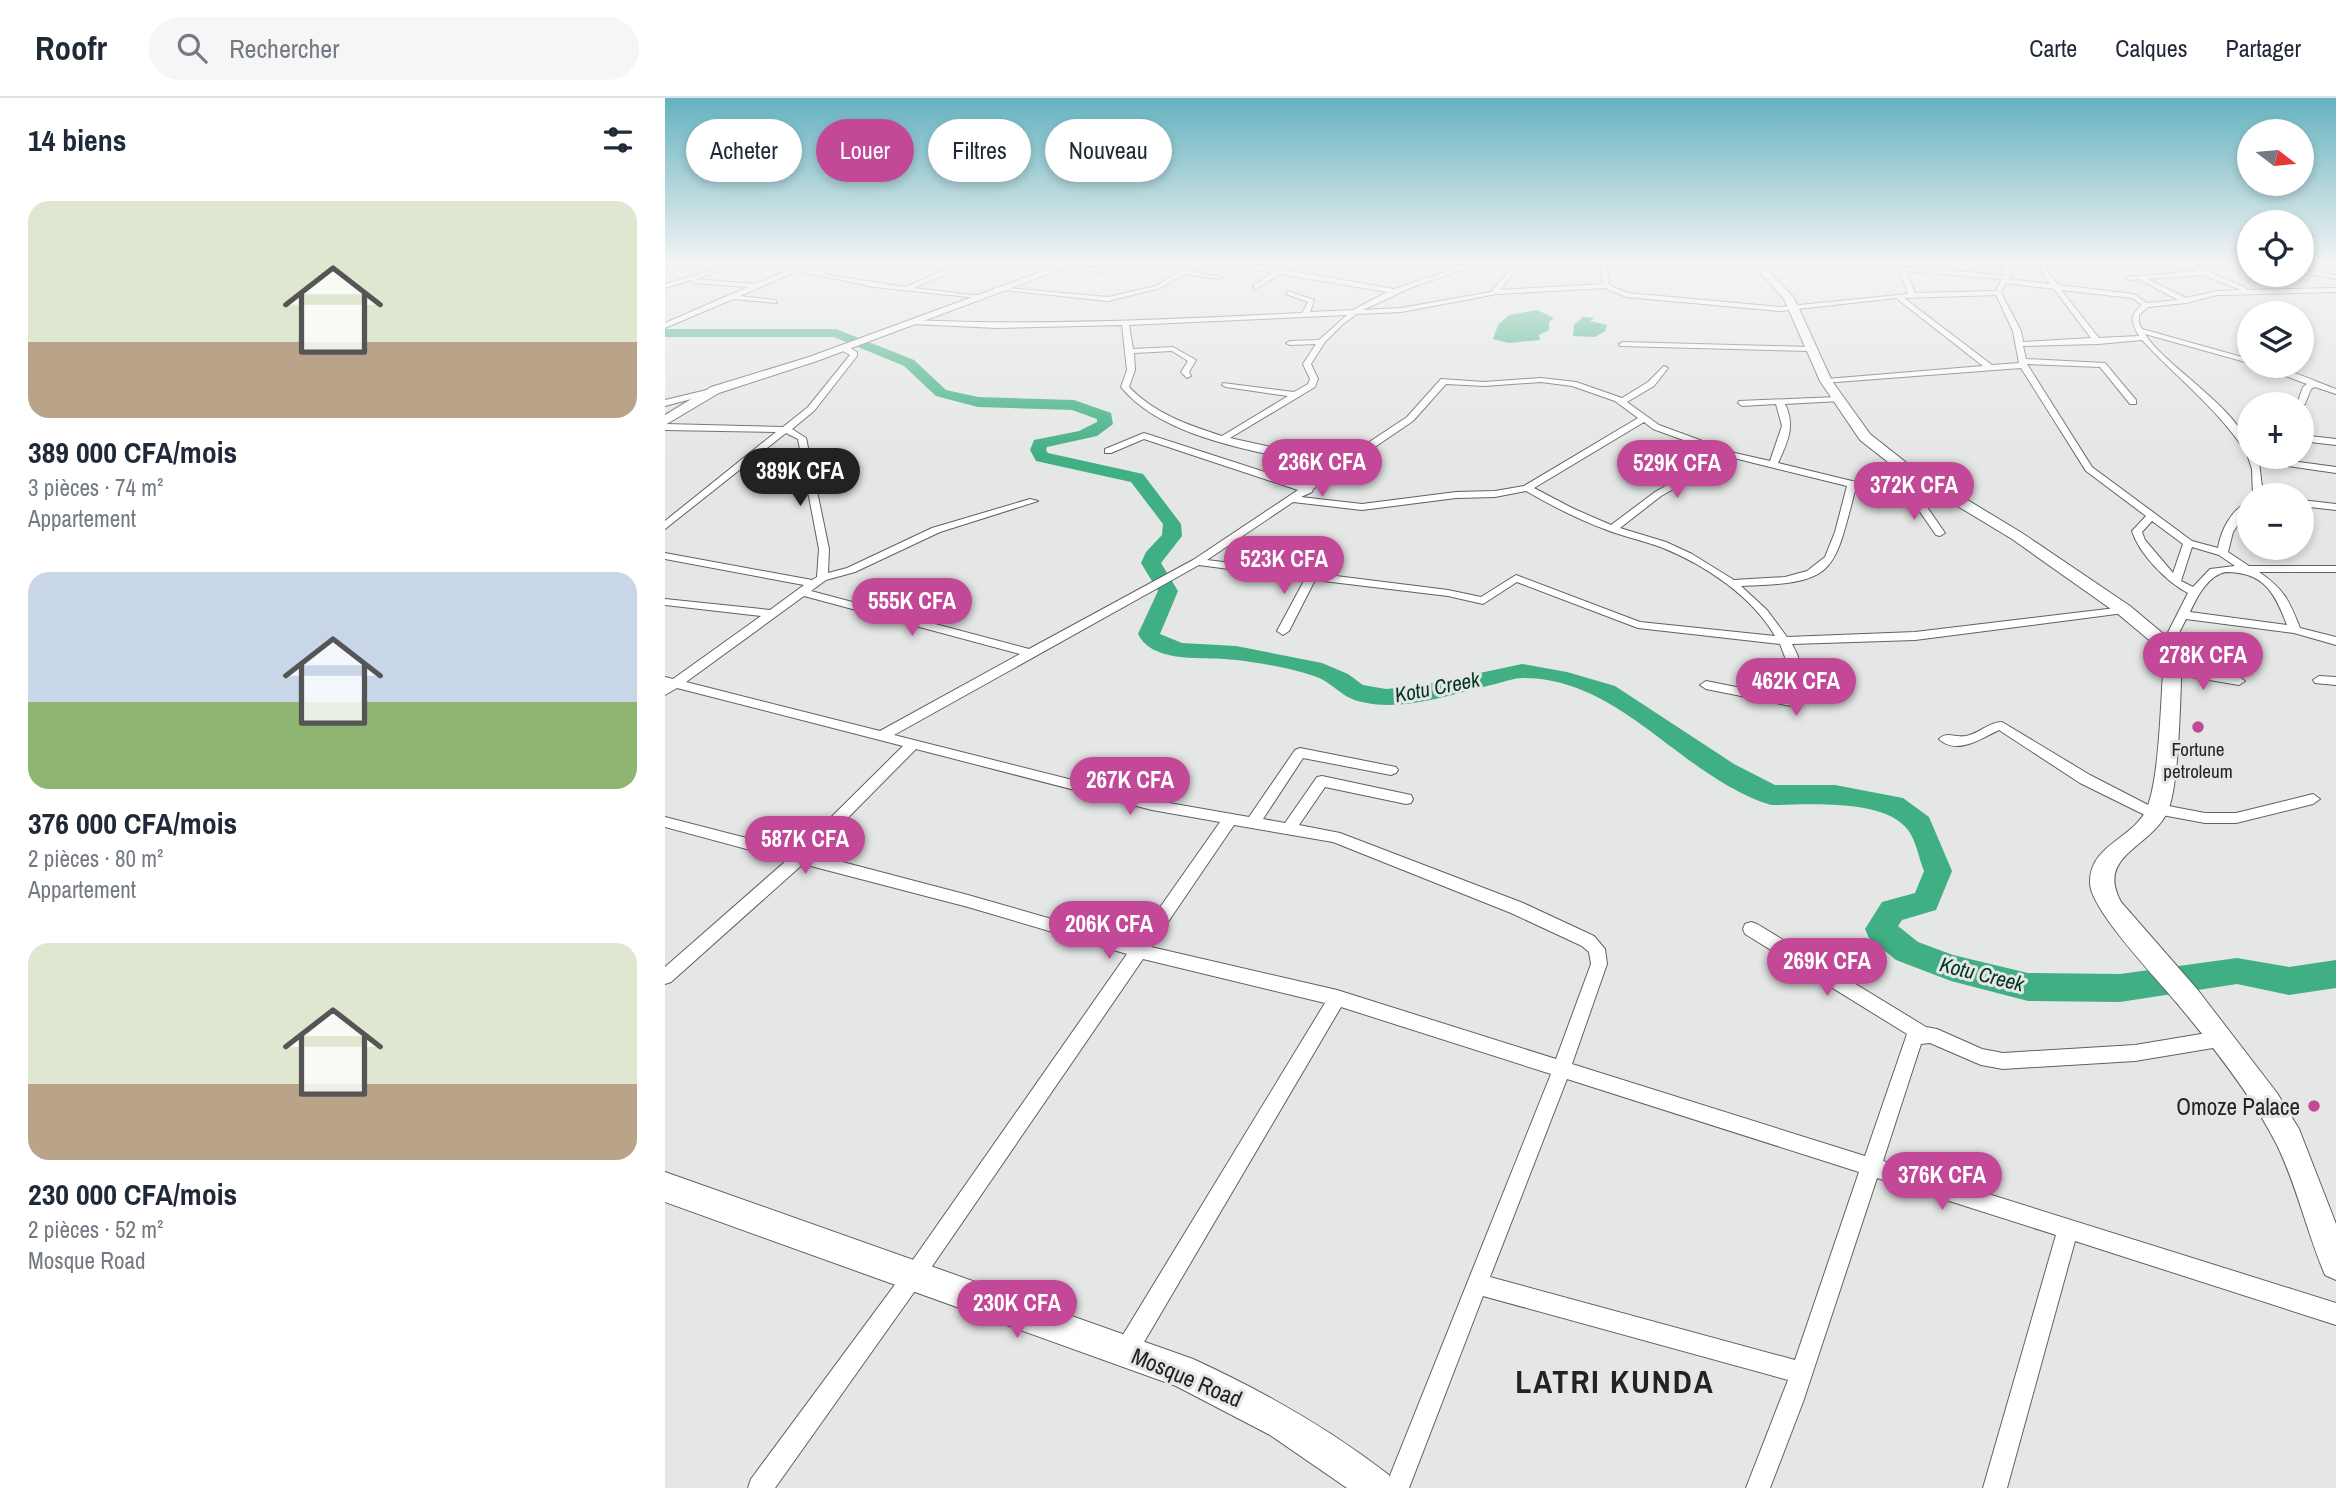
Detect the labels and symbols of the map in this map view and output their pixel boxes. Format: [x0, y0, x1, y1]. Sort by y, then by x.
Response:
north arrow [2237, 119, 2313, 196]
pin: 236K CFA [1250, 440, 1394, 499]
pin: 529K CFA [1605, 440, 1749, 500]
pin: 389K CFA [728, 448, 872, 508]
pin: 372K CFA [1842, 462, 1986, 522]
pin: 523K CFA [1212, 536, 1356, 596]
pin: 555K CFA [840, 578, 984, 638]
pin: 278K CFA [2131, 632, 2275, 692]
pin: 462K CFA [1724, 658, 1868, 718]
water label: Kotu Creek [1392, 664, 1483, 709]
marker: Fortune petroleum [2190, 719, 2206, 735]
place label: Fortune petroleum [2163, 736, 2233, 784]
pin: 267K CFA [1058, 758, 1202, 817]
pin: 587K CFA [733, 816, 877, 876]
pin: 206K CFA [1037, 902, 1181, 961]
pin: 269K CFA [1755, 939, 1899, 998]
water label: Kotu Creek [1937, 950, 2029, 999]
place label: Omoze Palace [2176, 1091, 2300, 1122]
marker: Omoze Palace [2306, 1098, 2322, 1114]
pin: 376K CFA [1870, 1152, 2014, 1212]
pin: 230K CFA [945, 1280, 1089, 1340]
street label: Mosque Road [1127, 1340, 1247, 1414]
district label: LATRI KUNDA [1515, 1360, 1715, 1403]

